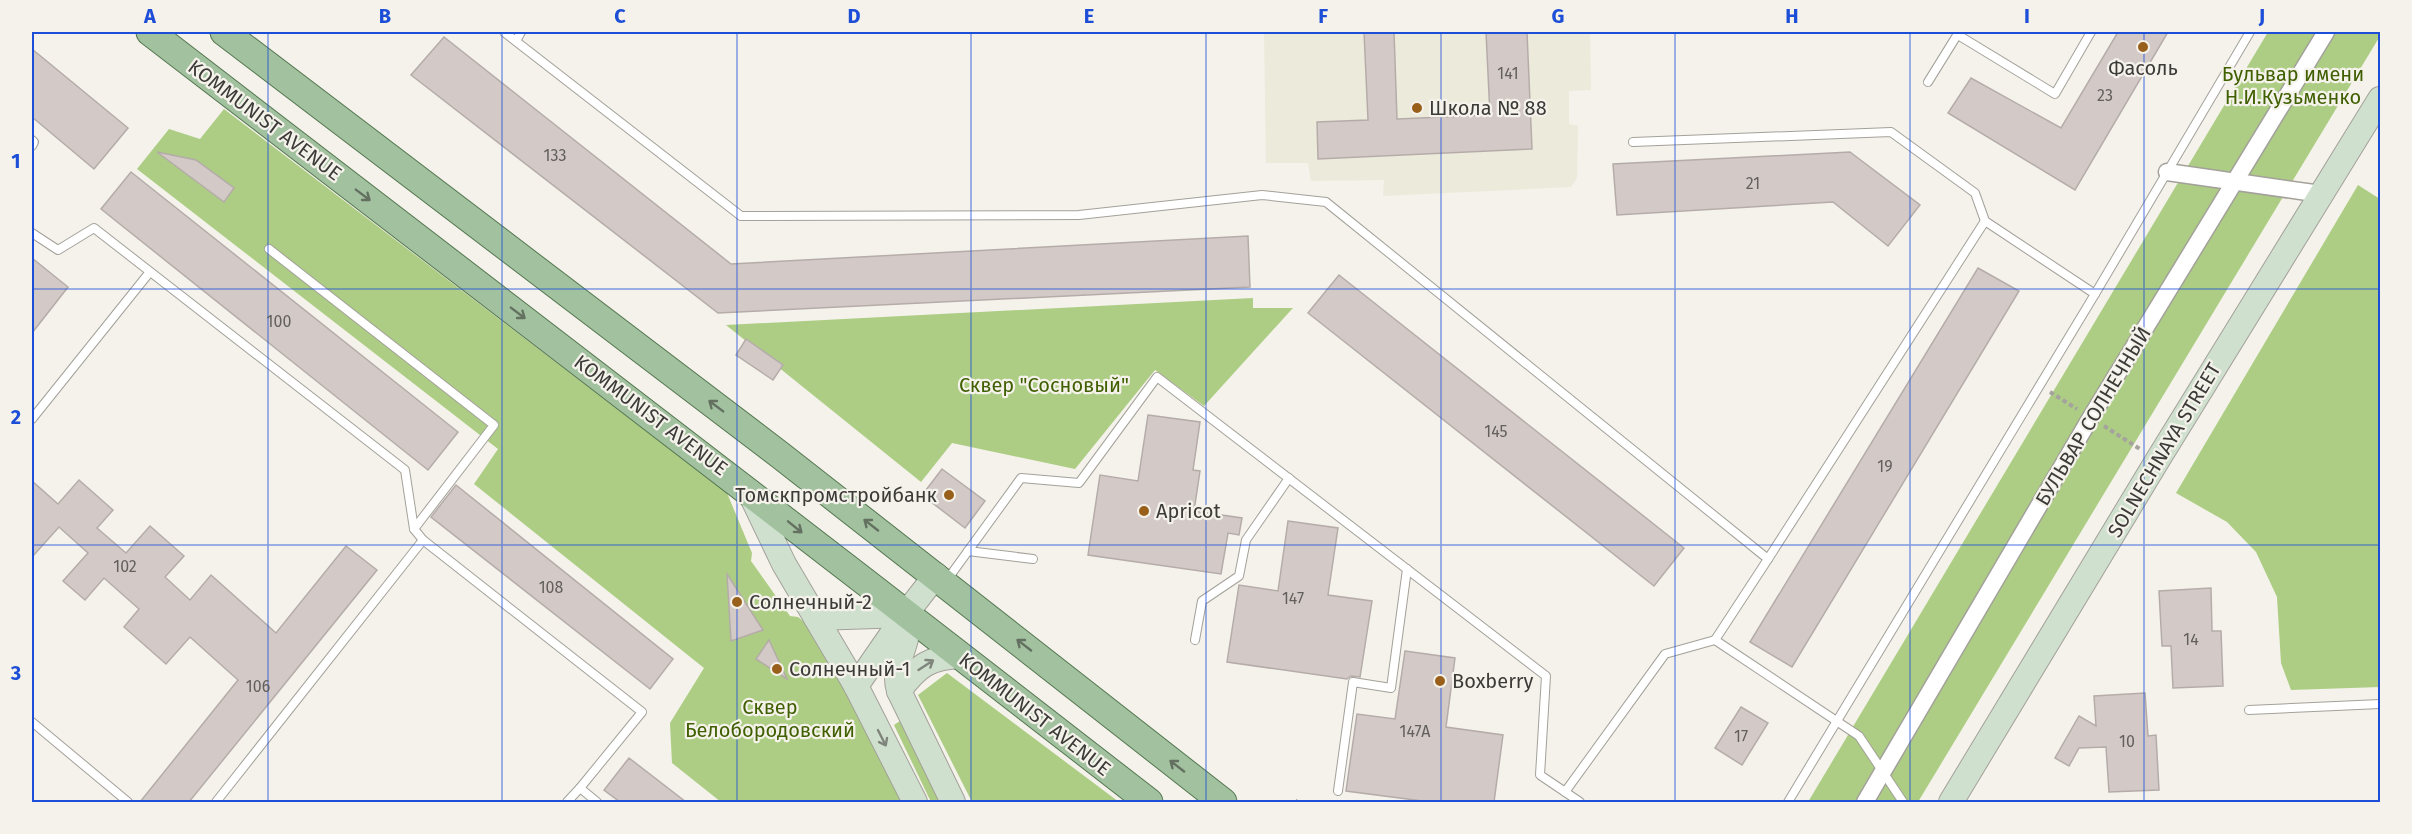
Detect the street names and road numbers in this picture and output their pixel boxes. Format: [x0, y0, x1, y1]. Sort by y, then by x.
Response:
street label: KOMMUNIST AVENUE [184, 54, 346, 186]
street label: БУЛЬВАР СОЛНЕЧНЫЙ [2030, 322, 2156, 510]
street label: KOMMUNIST AVENUE [570, 349, 732, 481]
street label: SOLNECHNAYA STREET [2102, 358, 2226, 542]
street label: KOMMUNIST AVENUE [954, 647, 1116, 781]

